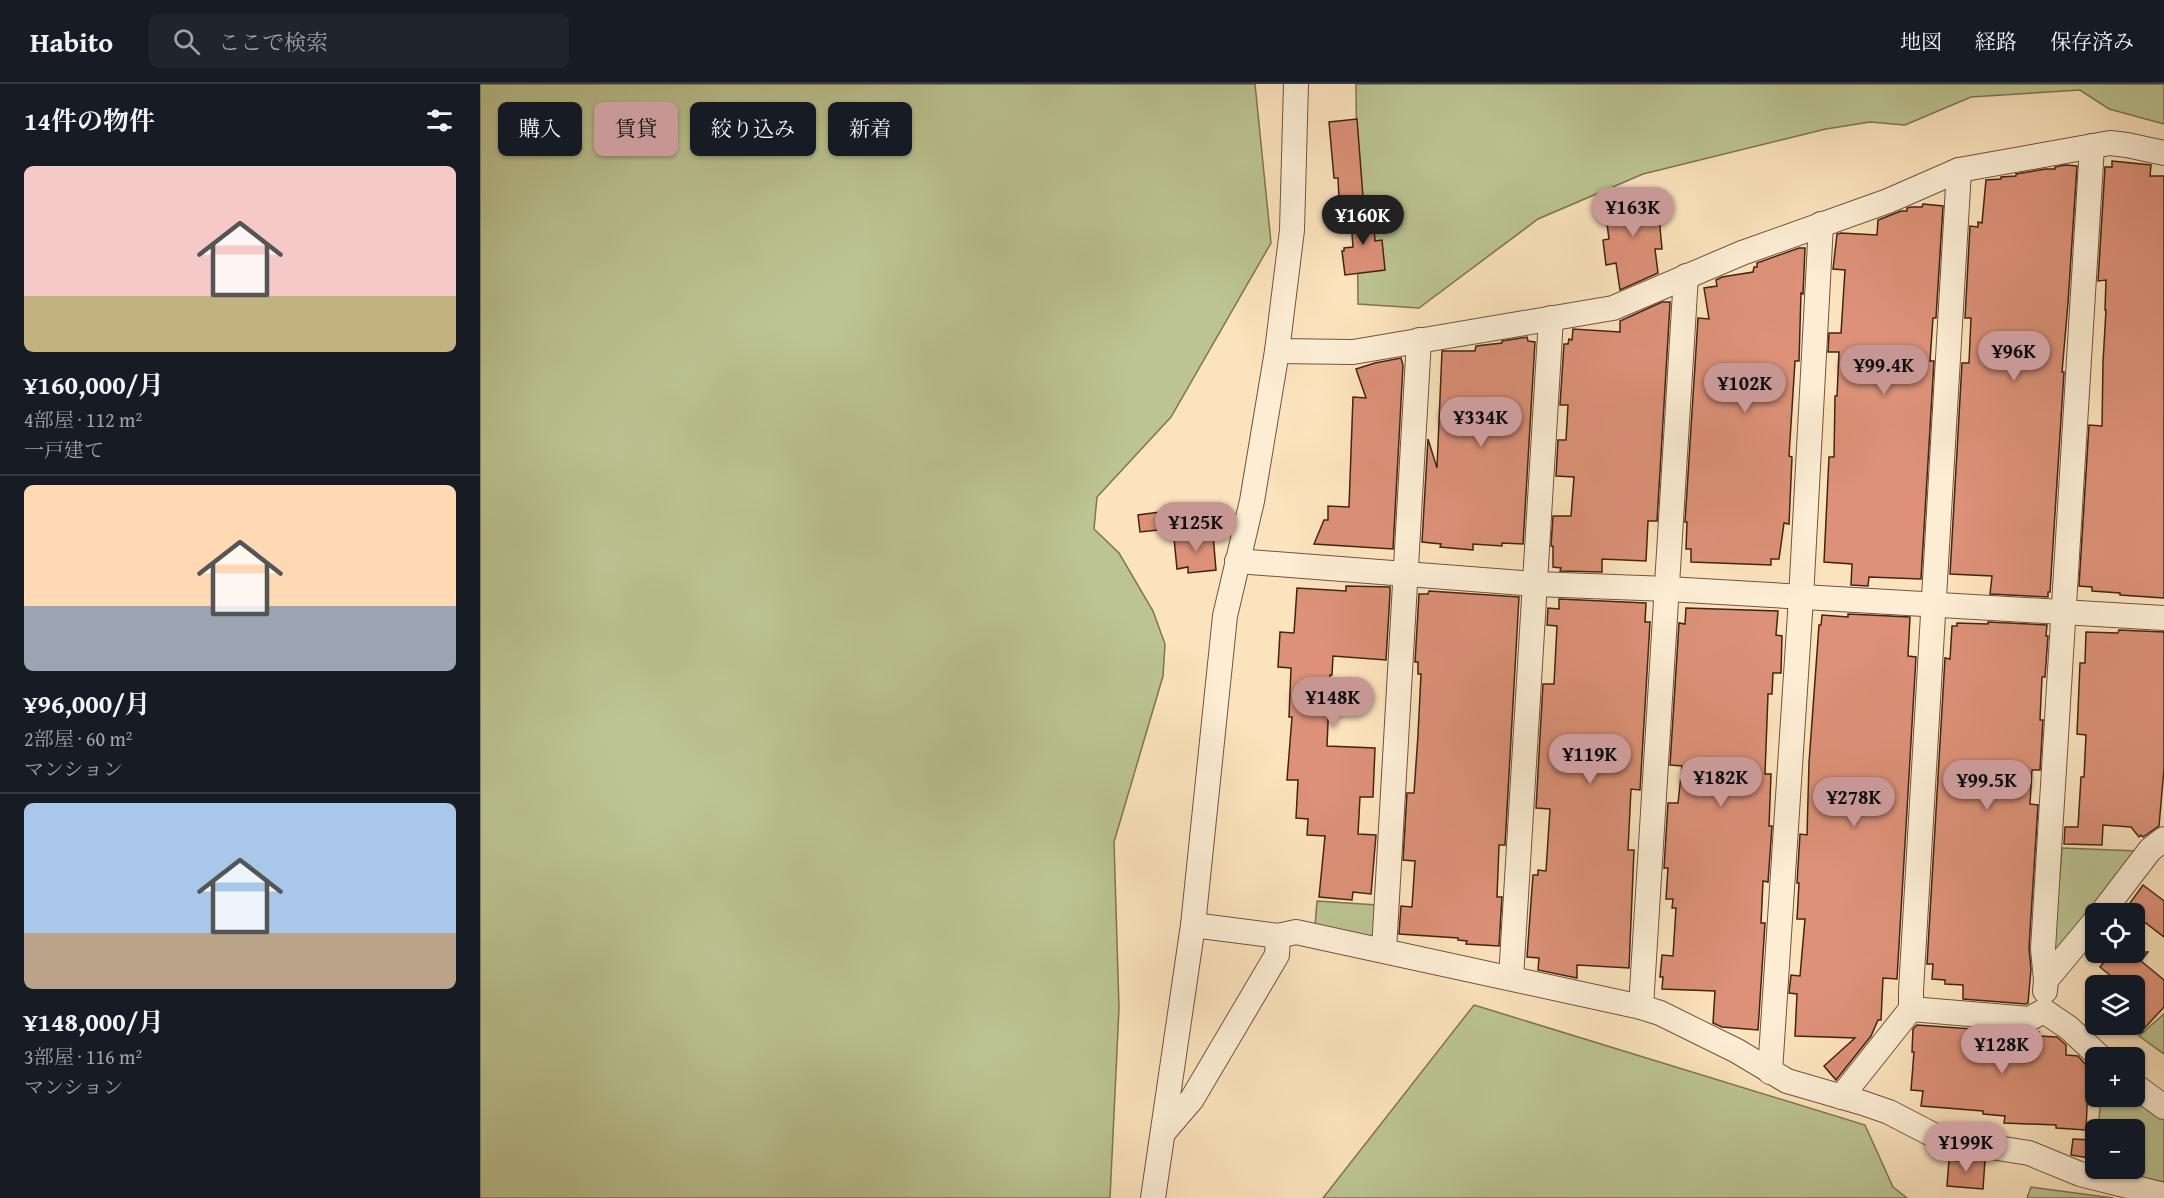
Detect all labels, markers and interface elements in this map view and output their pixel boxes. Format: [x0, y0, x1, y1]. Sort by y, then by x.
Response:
search box [149, 14, 569, 68]
text: Habito [30, 21, 113, 62]
icon: search [170, 25, 203, 58]
text: ここで検索 [218, 26, 328, 58]
text: 地図 [1900, 26, 1942, 57]
text: 経路 [1975, 26, 2017, 57]
text: 保存済み [2050, 26, 2134, 57]
text: 14件の物件 [24, 101, 155, 140]
chip: 購入 [498, 102, 582, 156]
chip: 賃貸 [594, 102, 678, 156]
chip: 絞り込み [690, 102, 816, 156]
chip: 新着 [828, 102, 912, 156]
icon: filters [423, 104, 456, 137]
pin: ¥163K [1591, 187, 1675, 238]
text: ¥163K [1606, 192, 1660, 221]
pin: ¥160K [1321, 195, 1405, 246]
text: ¥160K [1336, 200, 1390, 229]
icon: home [186, 205, 294, 313]
pin: ¥96K [1978, 331, 2050, 382]
text: ¥96K [1992, 336, 2036, 365]
pin: ¥99.4K [1835, 345, 1933, 396]
text: ¥99.4K [1854, 350, 1914, 379]
pin: ¥102K [1703, 363, 1787, 414]
text: ¥160,000/月 [24, 365, 164, 404]
text: ¥102K [1718, 368, 1772, 397]
pin: ¥334K [1439, 397, 1523, 448]
text: ¥334K [1454, 402, 1508, 431]
text: 4部屋 · 112 m² [24, 405, 142, 434]
text: 一戸建て [24, 435, 104, 464]
pin: ¥125K [1154, 502, 1238, 553]
text: ¥125K [1169, 507, 1223, 536]
icon: home [186, 524, 294, 632]
pin: ¥148K [1291, 677, 1375, 728]
text: ¥148K [1306, 682, 1360, 711]
text: ¥96,000/月 [24, 684, 151, 723]
text: 2部屋 · 60 m² [24, 724, 133, 753]
pin: ¥119K [1548, 734, 1632, 785]
text: ¥119K [1563, 739, 1617, 768]
text: マンション [24, 754, 123, 783]
pin: ¥182K [1679, 757, 1763, 808]
pin: ¥99.5K [1938, 760, 2036, 811]
text: ¥182K [1694, 762, 1748, 791]
text: ¥99.5K [1957, 765, 2017, 794]
pin: ¥278K [1812, 777, 1896, 828]
text: ¥278K [1827, 782, 1881, 811]
icon: home [186, 842, 294, 950]
map controls [2085, 903, 2145, 1179]
button: locate [2085, 903, 2145, 963]
button: layers [2085, 975, 2145, 1035]
text: ¥148,000/月 [24, 1002, 164, 1041]
pin: ¥128K [1960, 1024, 2044, 1075]
text: ¥128K [1975, 1029, 2029, 1058]
text: 3部屋 · 116 m² [24, 1042, 142, 1071]
button: + [2085, 1047, 2145, 1107]
text: マンション [24, 1072, 123, 1101]
button: − [2085, 1119, 2145, 1179]
pin: ¥199K [1924, 1122, 2008, 1173]
text: ¥199K [1939, 1127, 1993, 1156]

